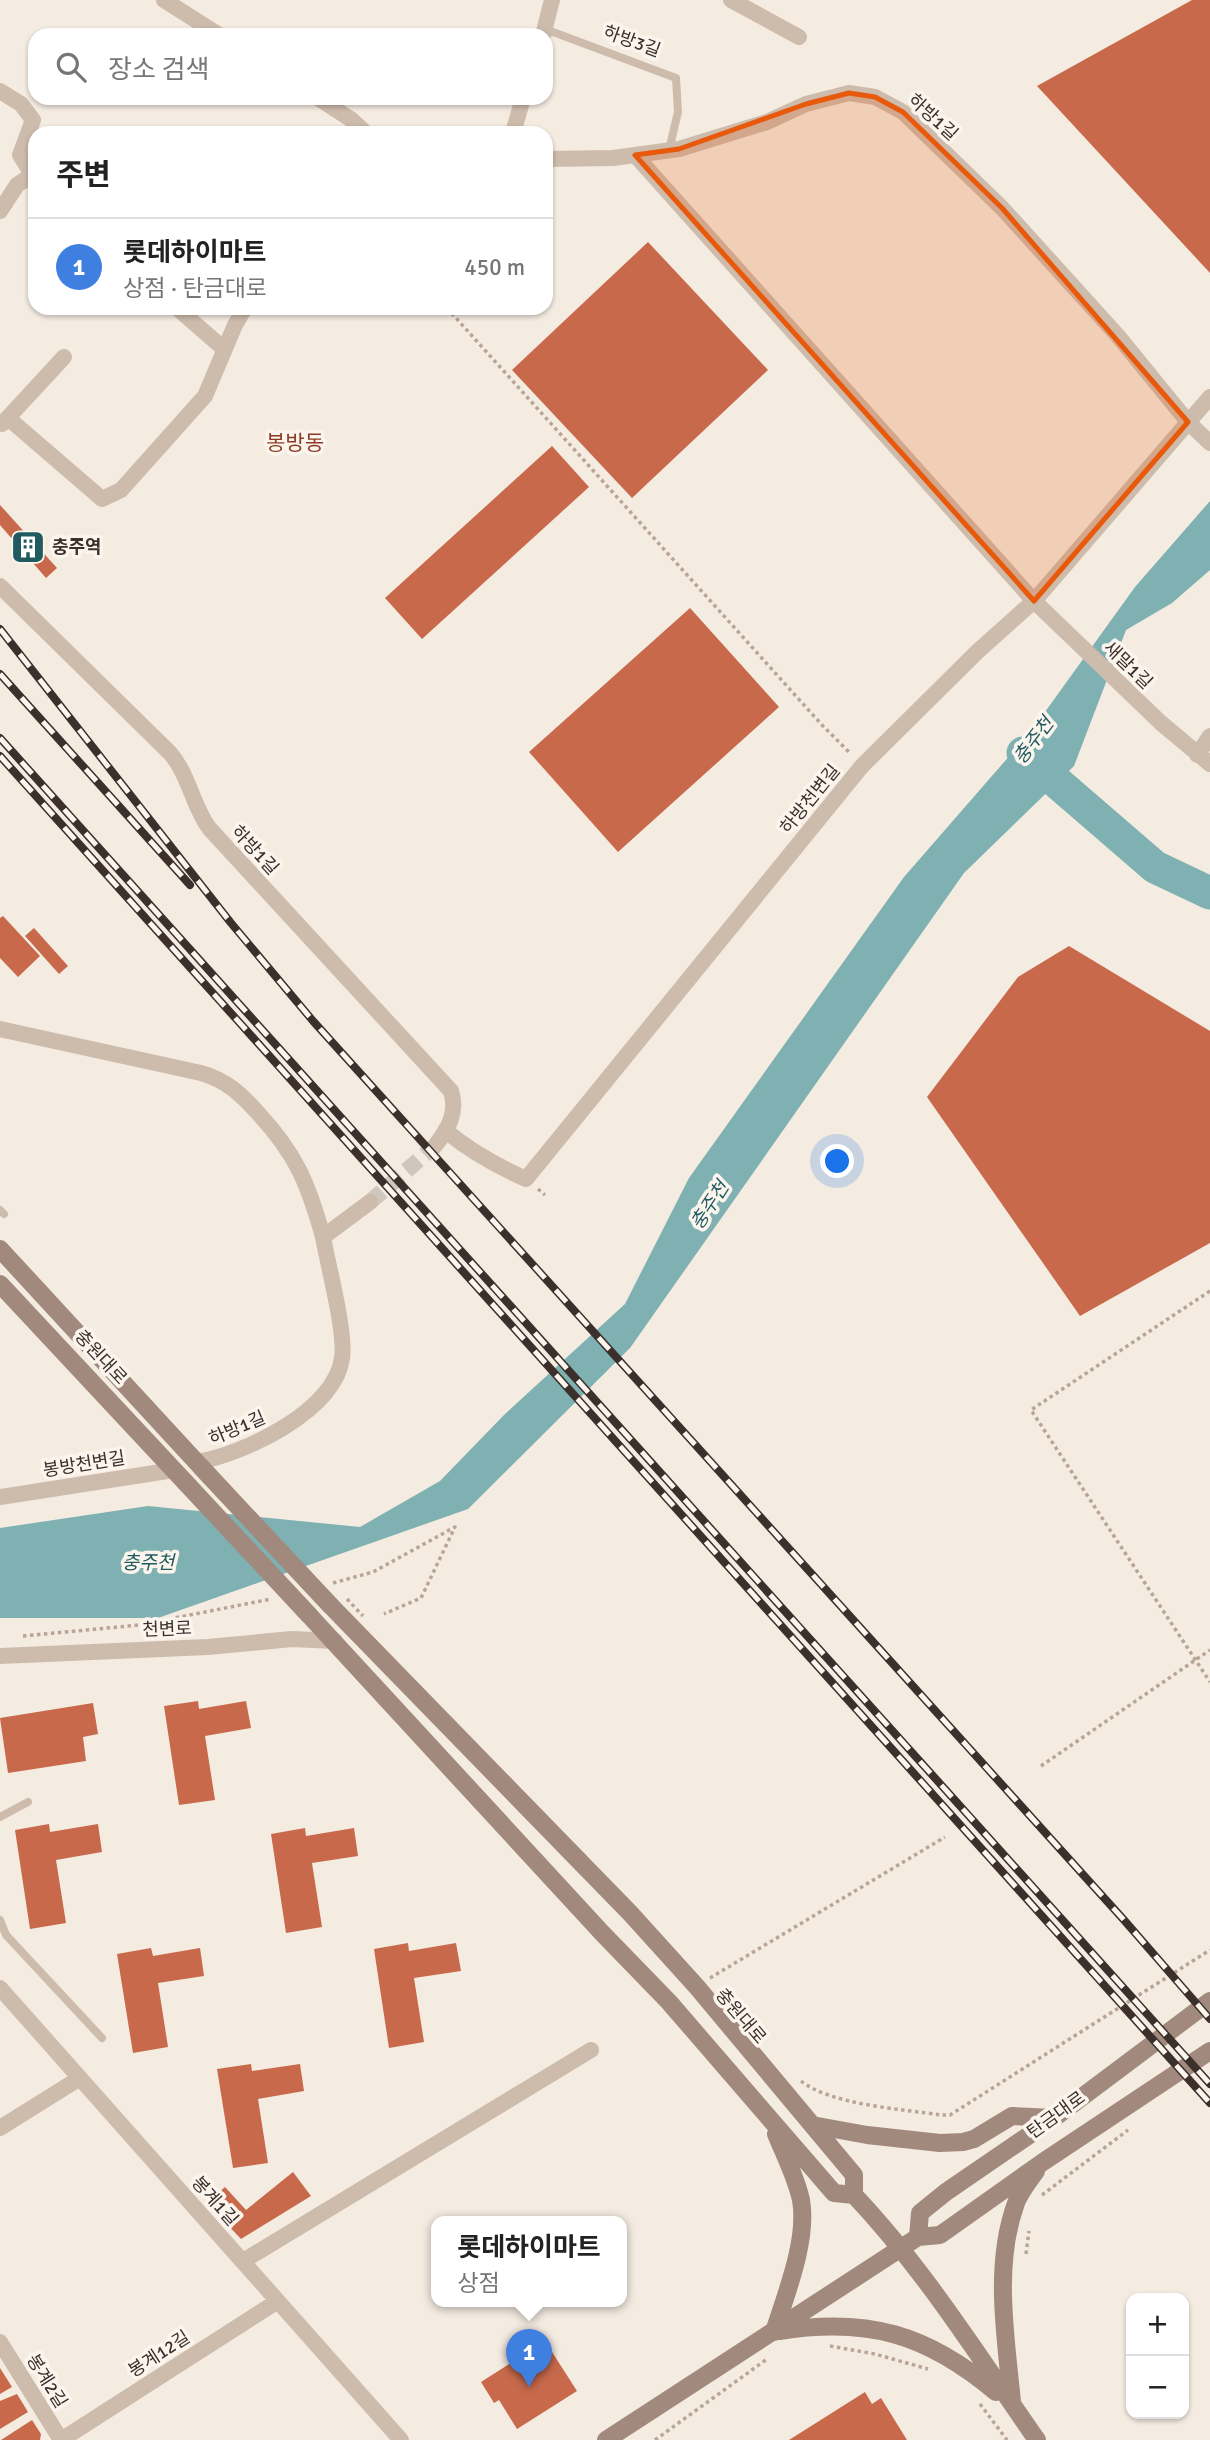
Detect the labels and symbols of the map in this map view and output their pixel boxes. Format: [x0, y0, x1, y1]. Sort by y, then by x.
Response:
street label: 하방3길 [600, 21, 664, 61]
street label: 하방1길 [904, 89, 962, 145]
district label: 봉방동 [266, 430, 324, 456]
building icon: 충주역 [9, 528, 47, 566]
place label: 충주역 [52, 536, 102, 558]
street label: 새말1길 [1099, 636, 1157, 694]
water label: 충주천 [1008, 711, 1060, 769]
street label: 하방천변길 [775, 760, 845, 838]
street label: 하방1길 [227, 821, 283, 879]
your location [820, 1144, 854, 1178]
water label: 충주천 [685, 1176, 735, 1234]
street label: 충원대로 [70, 1325, 132, 1389]
street label: 하방1길 [205, 1406, 269, 1450]
street label: 봉방천변길 [41, 1447, 127, 1481]
water label: 충주천 [122, 1551, 176, 1575]
street label: 천변로 [142, 1617, 192, 1641]
street label: 충원대로 [711, 1984, 771, 2048]
street label: 탄금대로 [1023, 2087, 1089, 2143]
street label: 봉계1길 [187, 2172, 243, 2230]
street label: 봉계12길 [124, 2326, 194, 2382]
pin: 1 [506, 2329, 552, 2387]
street label: 봉계2길 [22, 2350, 72, 2412]

